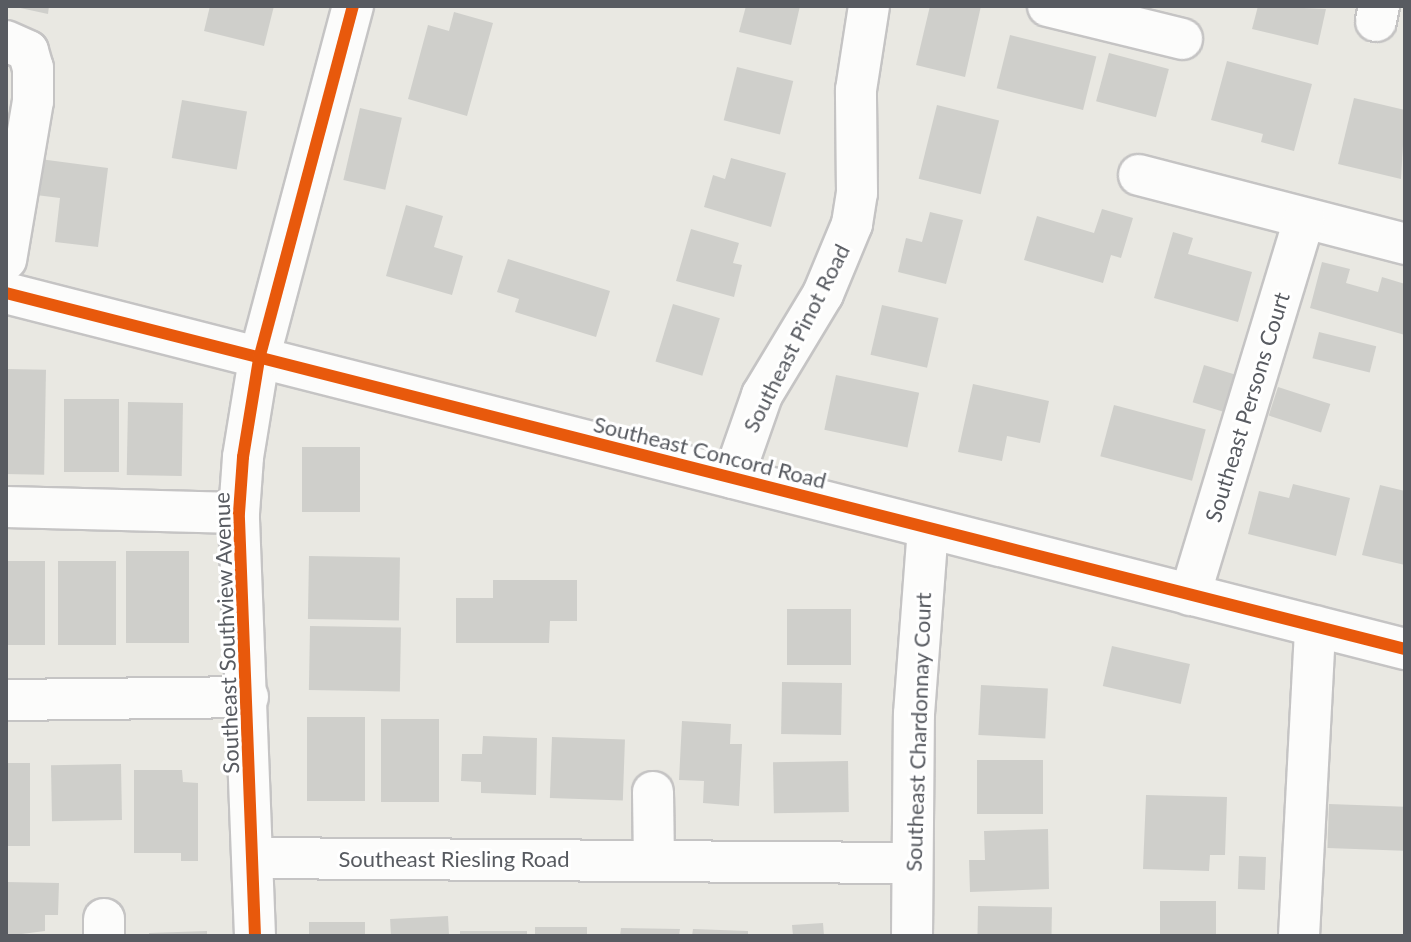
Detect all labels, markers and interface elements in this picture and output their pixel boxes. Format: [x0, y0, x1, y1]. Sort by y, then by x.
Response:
street label: Southeast Pinot Road [737, 239, 855, 437]
street label: Southeast Persons Court [1199, 289, 1295, 525]
street label: Southeast Concord Road [591, 410, 829, 494]
street label: Southeast Southview Avenue [208, 491, 244, 775]
street label: Southeast Chardonnay Court [900, 592, 936, 872]
street label: Southeast Riesling Road [338, 846, 570, 872]

